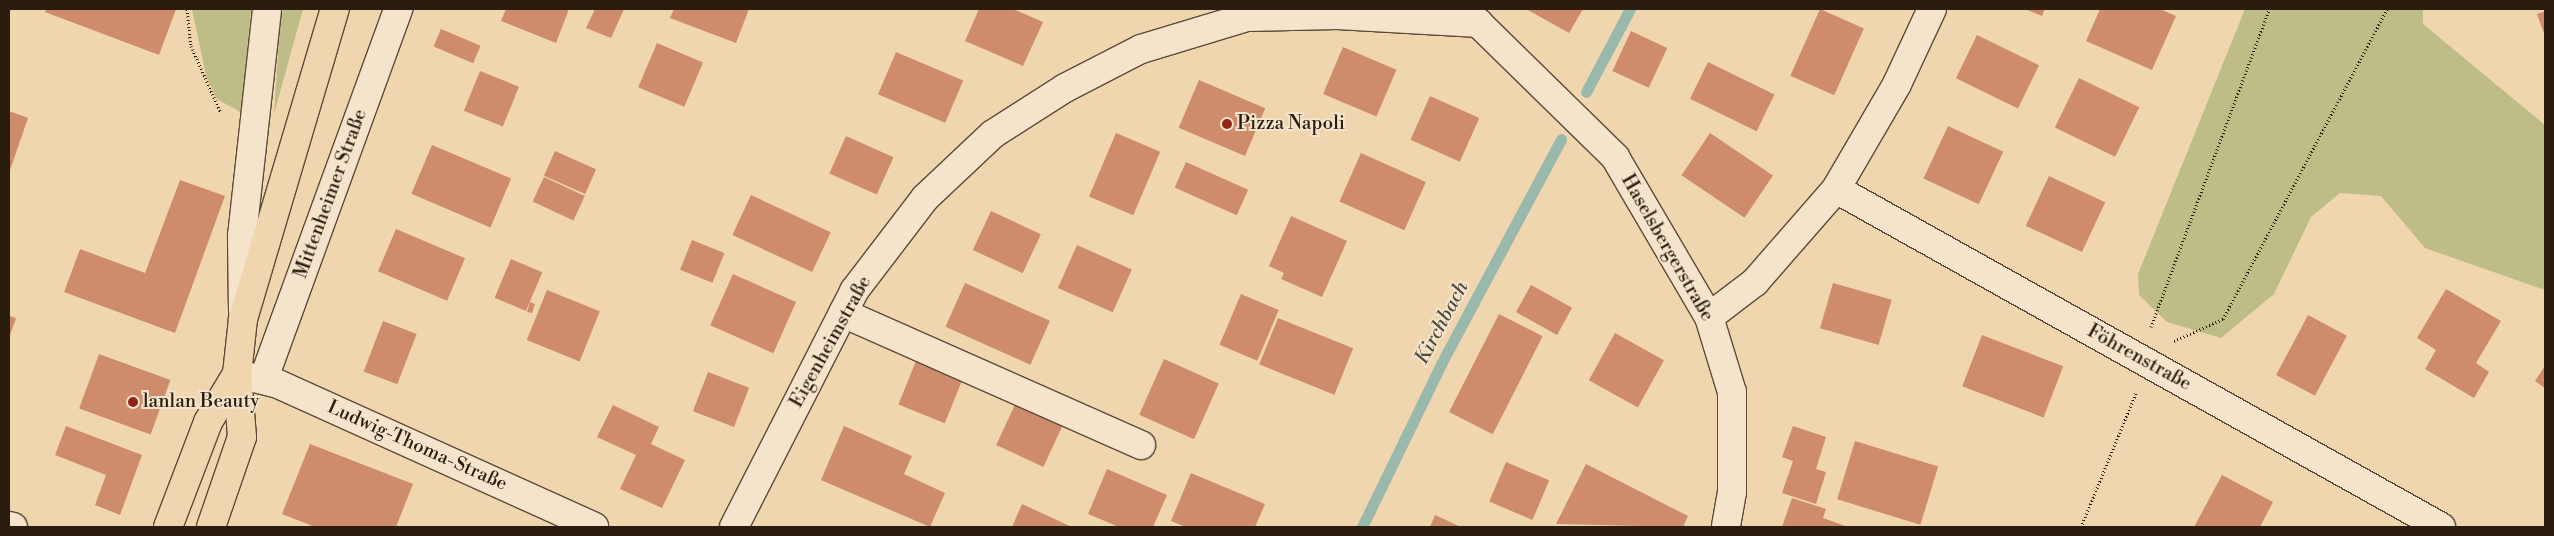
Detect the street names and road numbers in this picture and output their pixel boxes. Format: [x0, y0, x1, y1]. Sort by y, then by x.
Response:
street label: Mittenheimer Straße [290, 106, 372, 282]
street label: Haselsbergerstraße [1616, 171, 1718, 325]
street label: Eigenheimstraße [785, 272, 877, 412]
street label: Föhrenstraße [2083, 320, 2195, 396]
street label: Ludwig-Thoma-Straße [324, 396, 510, 496]

